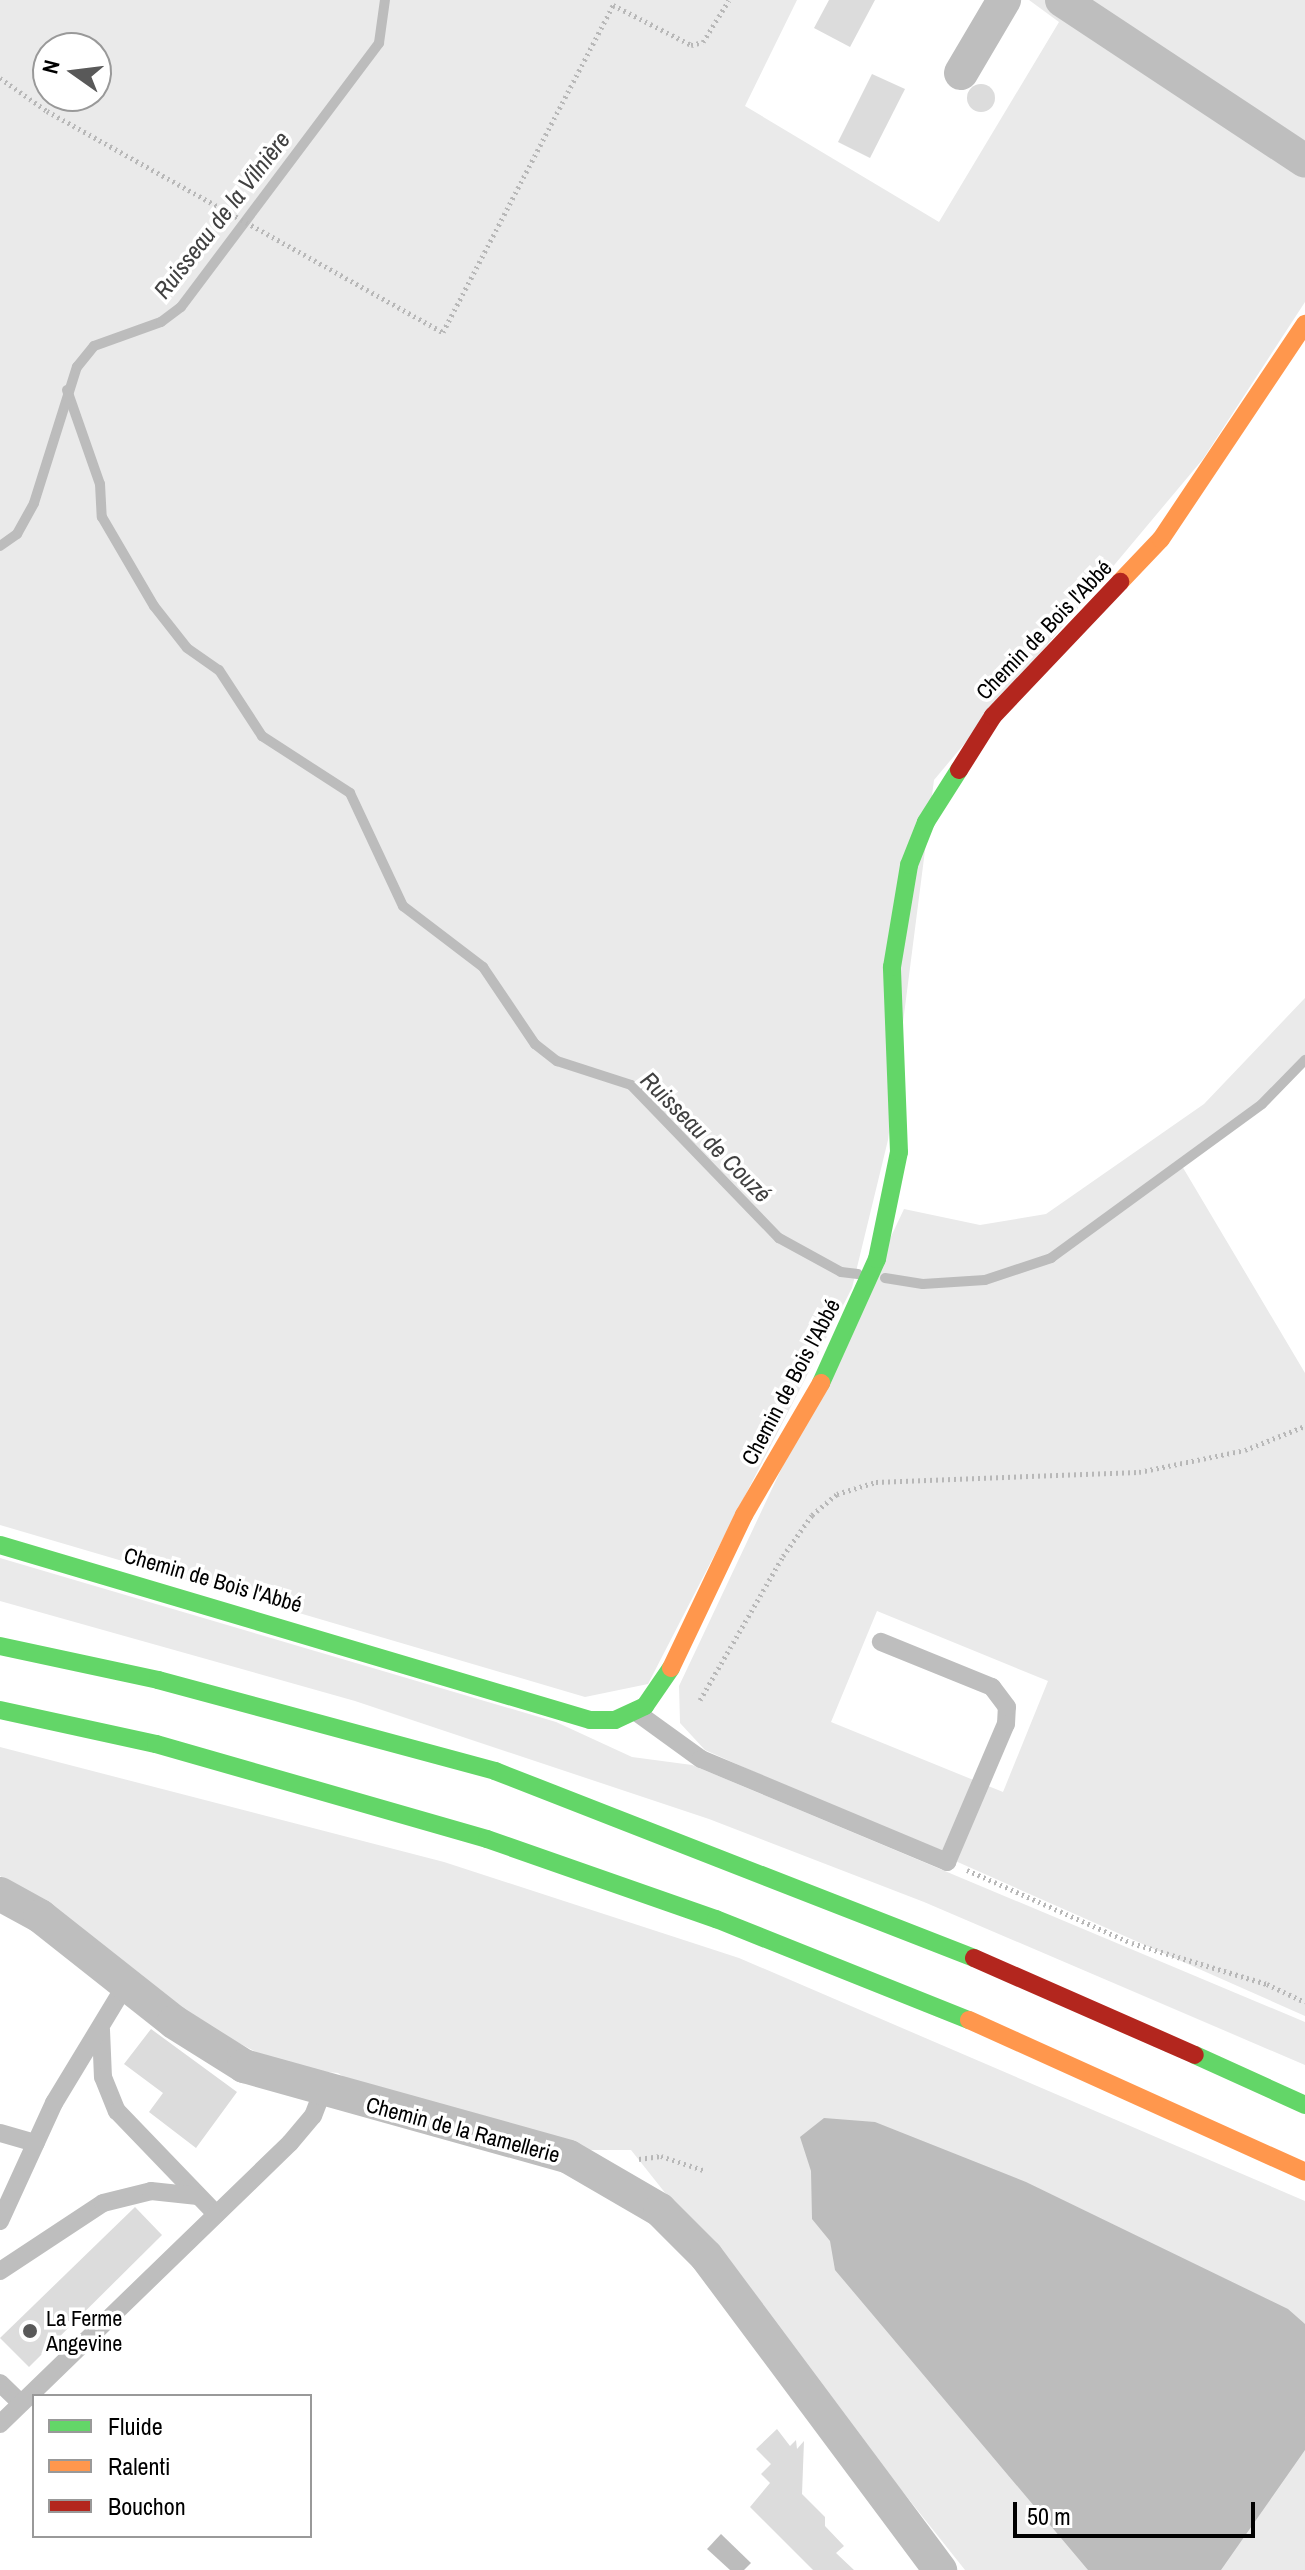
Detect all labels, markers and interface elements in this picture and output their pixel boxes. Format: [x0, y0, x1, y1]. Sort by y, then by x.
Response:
north arrow [32, 32, 112, 112]
text: N [35, 57, 67, 77]
water label: Ruisseau de la Vilnière [148, 126, 296, 304]
street label: Chemin de Bois l'Abbé [971, 555, 1117, 705]
water label: Ruisseau de Couzé [635, 1066, 777, 1208]
street label: Chemin de Bois l'Abbé [736, 1295, 846, 1469]
street label: Chemin de Bois l'Abbé [121, 1542, 305, 1618]
street label: Chemin de la Ramellerie [363, 2091, 563, 2169]
place label: La Ferme Angevine [46, 2305, 122, 2356]
marker: La Ferme Angevine [21, 2322, 39, 2340]
legend [32, 2394, 312, 2538]
text: Fluide [108, 2410, 163, 2442]
text: Ralenti [108, 2450, 170, 2482]
scale bar [1017, 2486, 1259, 2536]
text: Bouchon [108, 2490, 186, 2522]
text: 50 m [1027, 2500, 1071, 2532]

